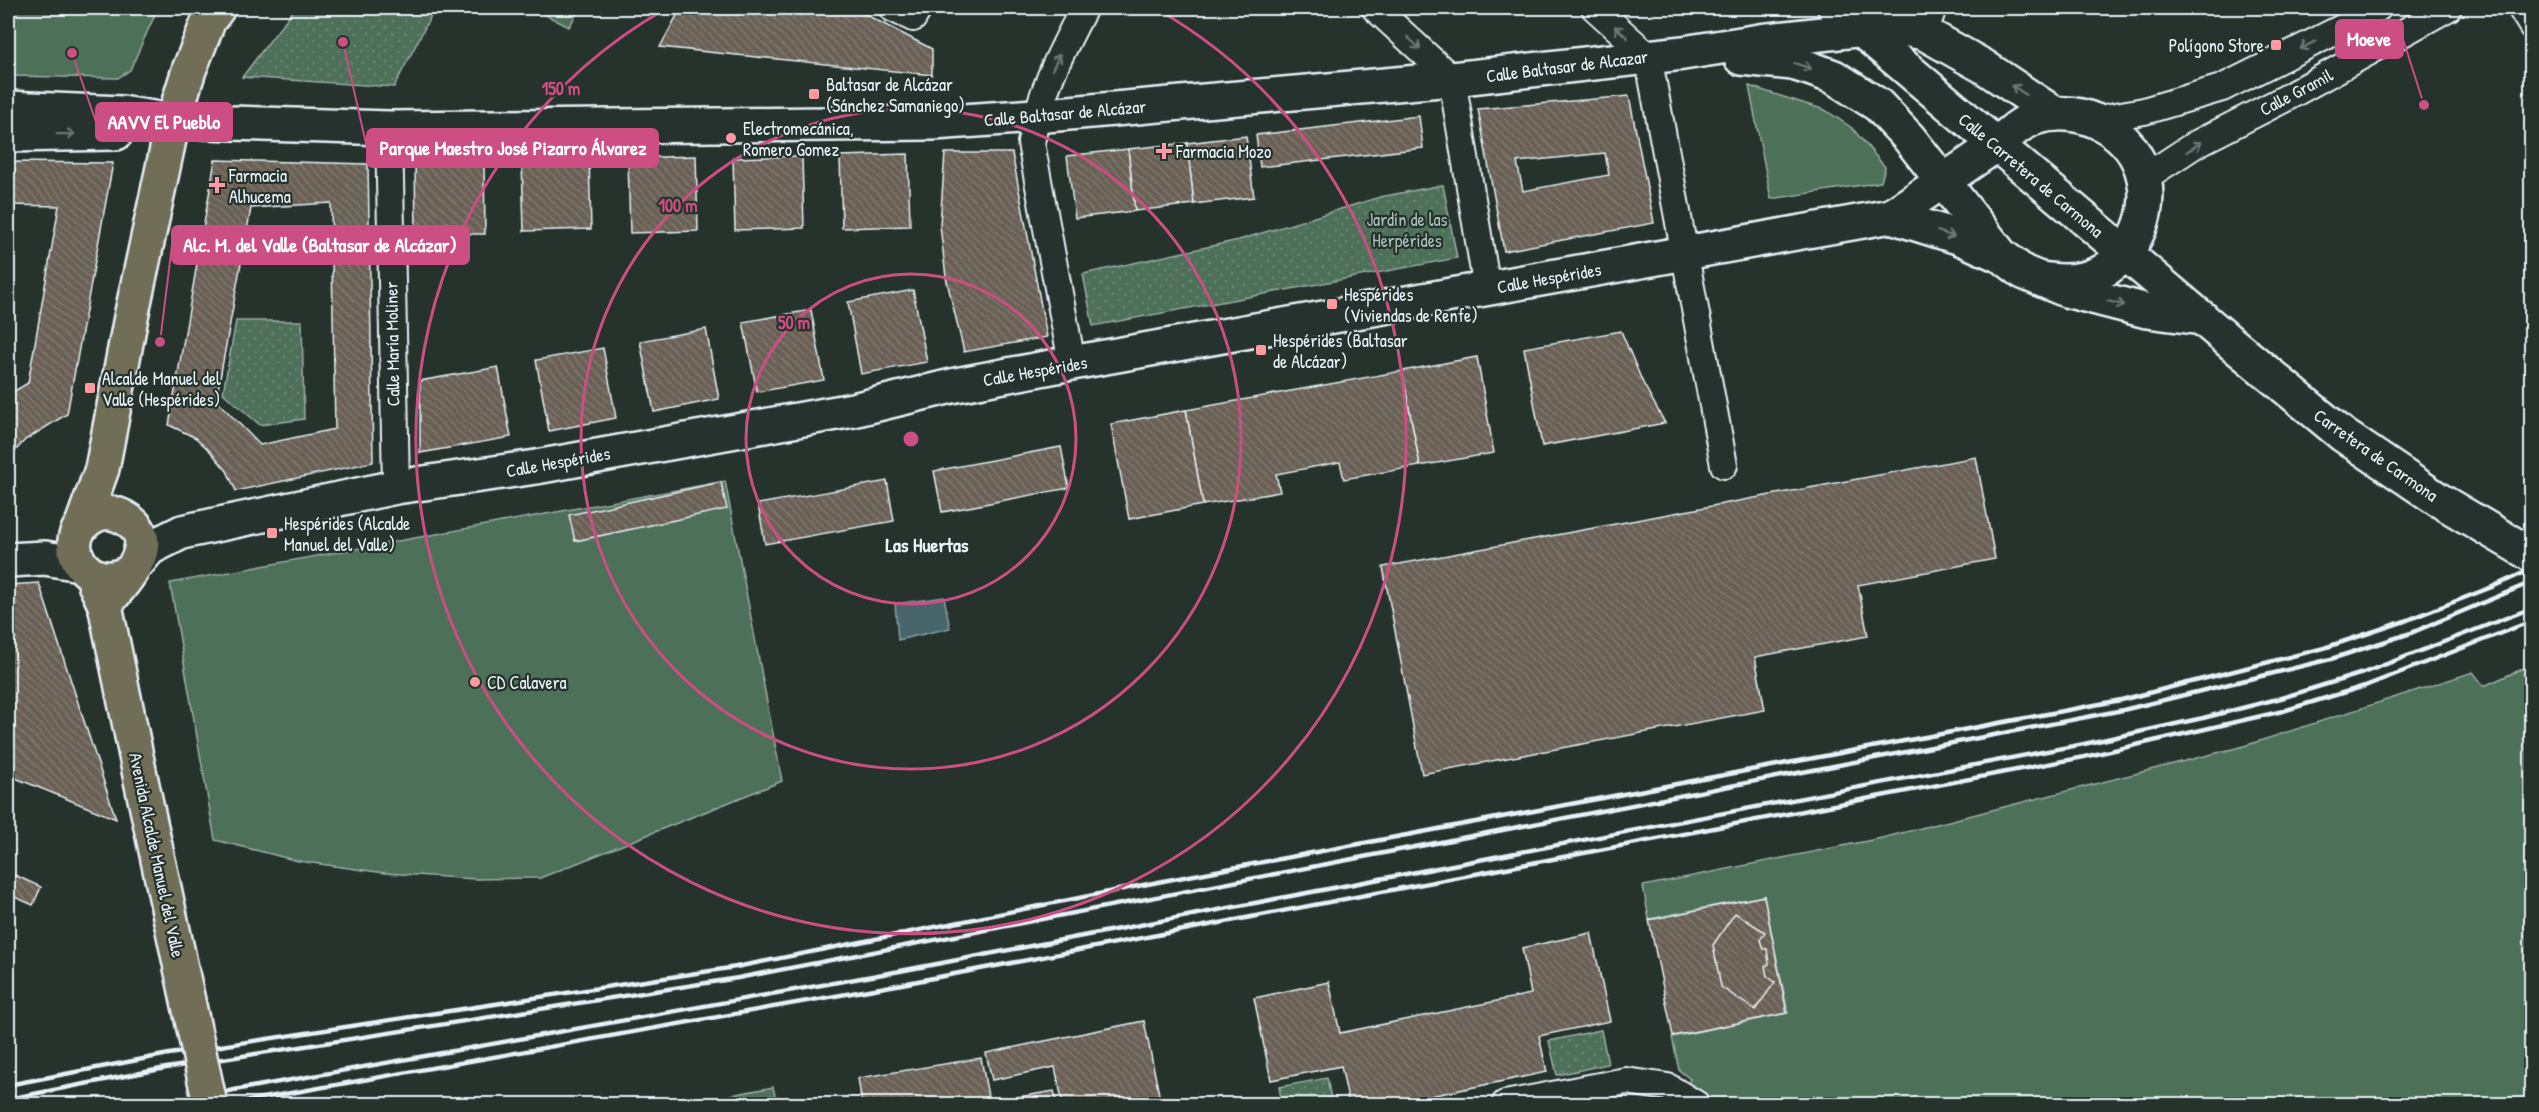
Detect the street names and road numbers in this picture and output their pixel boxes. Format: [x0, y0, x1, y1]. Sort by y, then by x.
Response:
street label: Calle Baltasar de Alcazar [1485, 44, 1649, 88]
street label: Calle Gramil [2255, 62, 2337, 122]
street label: Calle Baltasar de Alcázar [983, 93, 1147, 133]
street label: Calle Carretera de Carmona [1953, 107, 2109, 243]
street label: Calle Hespérides [1495, 257, 1603, 299]
street label: Calle María Moliner [378, 281, 406, 407]
street label: Calle Hespérides [981, 350, 1089, 392]
street label: Carretera de Carmona [2309, 403, 2443, 507]
street label: Calle Hespérides [504, 441, 612, 483]
street label: Avenida Alcalde Manuel del Valle [123, 750, 191, 960]

